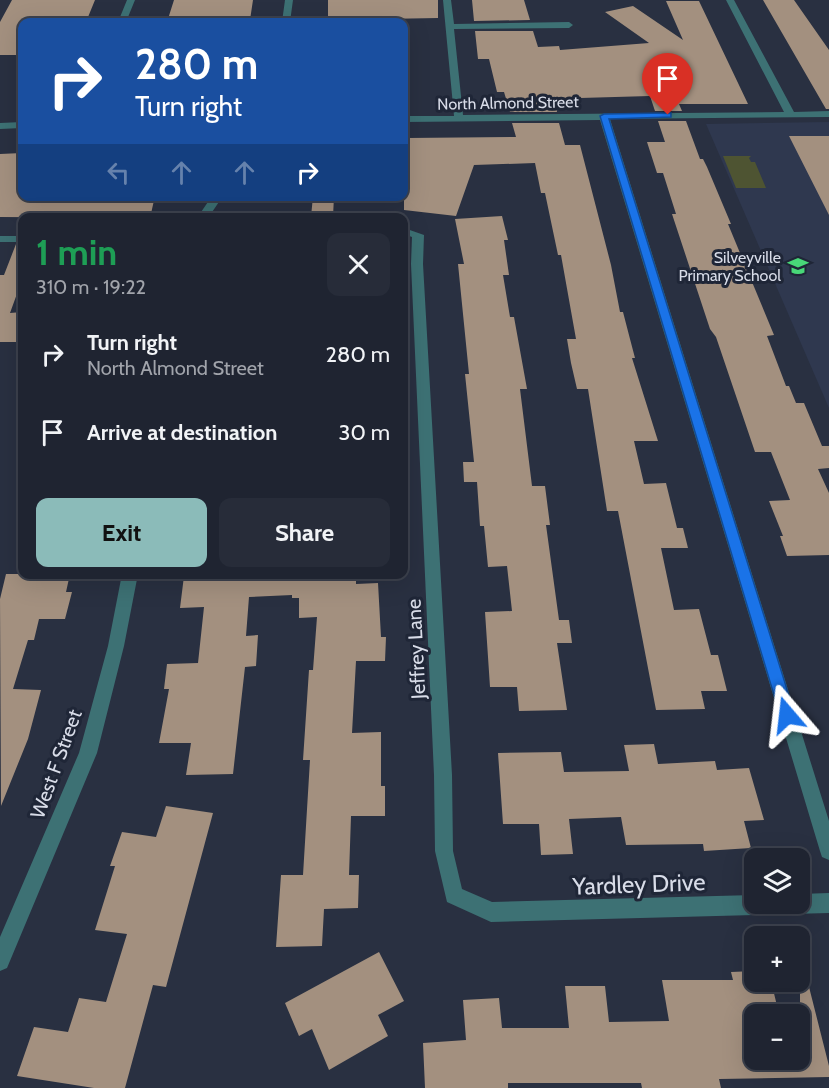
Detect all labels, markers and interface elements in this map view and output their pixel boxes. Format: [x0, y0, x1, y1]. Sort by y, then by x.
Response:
text: 280 m [135, 38, 258, 90]
icon: right [36, 42, 114, 120]
pin [642, 53, 693, 115]
icon: arrive [651, 62, 684, 95]
text: Turn right [135, 90, 242, 123]
street label: North Almond Street [437, 92, 579, 114]
icon: left [102, 156, 135, 189]
icon: ahead [165, 156, 198, 189]
icon: ahead [228, 156, 261, 189]
icon: right [291, 156, 324, 189]
text: 1 min [36, 230, 117, 274]
button: close [327, 233, 390, 296]
place label: Silveyville Primary School [678, 248, 781, 285]
school or university icon: Silveyville Primary School [786, 254, 810, 278]
text: 310 m · 19:22 [36, 275, 146, 299]
text: Turn right [87, 329, 177, 356]
icon: right [36, 338, 69, 371]
text: 280 m [326, 341, 390, 368]
text: North Almond Street [87, 356, 264, 380]
icon: arrive [36, 416, 69, 449]
text: Arrive at destination [87, 419, 277, 446]
text: 30 m [338, 419, 390, 446]
button: Exit [36, 498, 207, 567]
button: Share [219, 498, 390, 567]
street label: Jeffrey Lane [401, 598, 431, 701]
position arrow [755, 683, 819, 747]
street label: West F Street [25, 706, 87, 822]
map controls [744, 848, 810, 1070]
button: layers [744, 848, 810, 914]
street label: Yardley Drive [571, 867, 706, 901]
button: + [744, 926, 810, 992]
button: − [744, 1004, 810, 1070]

